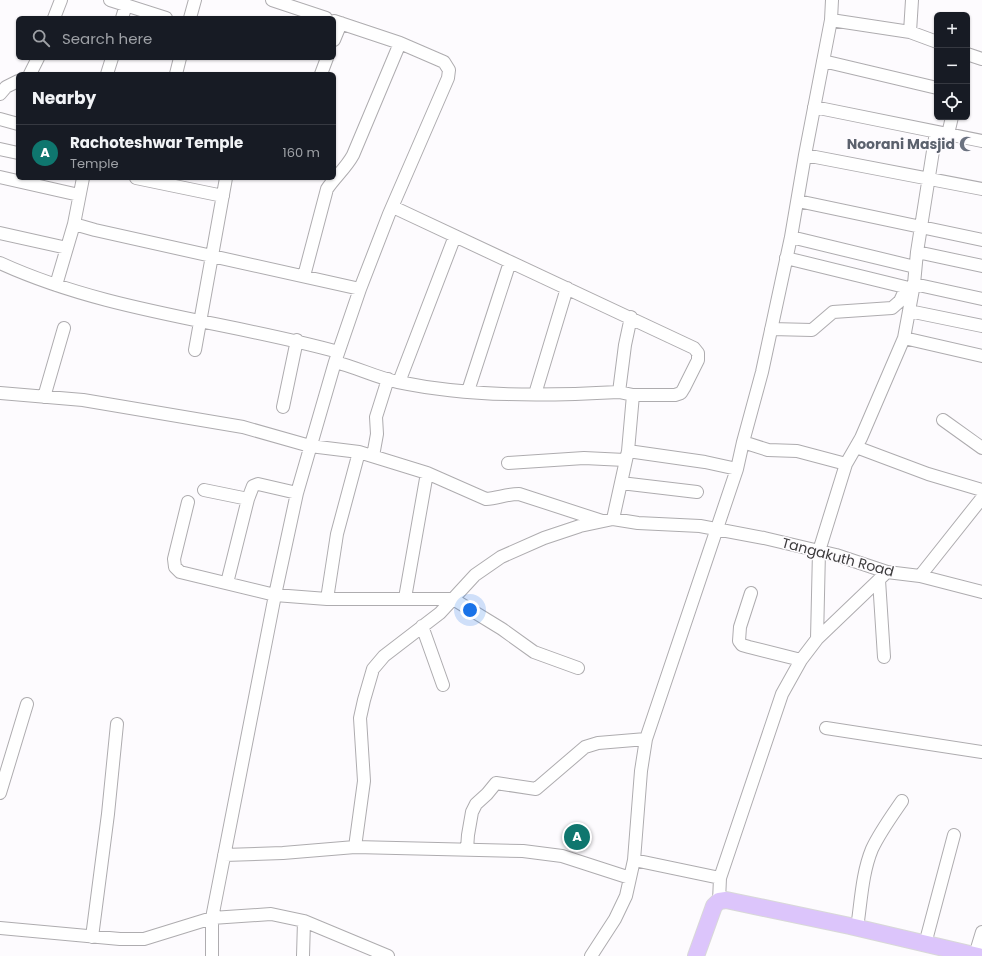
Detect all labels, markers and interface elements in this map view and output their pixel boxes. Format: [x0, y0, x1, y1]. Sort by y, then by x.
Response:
map controls [934, 12, 970, 120]
button: + [934, 12, 970, 48]
search box [16, 16, 336, 60]
icon: search [30, 27, 52, 49]
text: Search here [62, 28, 152, 49]
button: − [934, 48, 970, 84]
button: locate [934, 84, 970, 120]
text: Nearby [32, 86, 96, 110]
text: Rachoteshwar Temple [70, 132, 243, 153]
place label: Noorani Masjid [847, 134, 955, 154]
mosque icon: Noorani Masjid [958, 135, 976, 153]
text: A [40, 143, 50, 162]
text: 160 m [283, 143, 320, 162]
text: Temple [70, 154, 119, 173]
street label: Tangakuth Road [780, 532, 896, 582]
your location [460, 600, 480, 620]
pin: A [564, 822, 590, 852]

